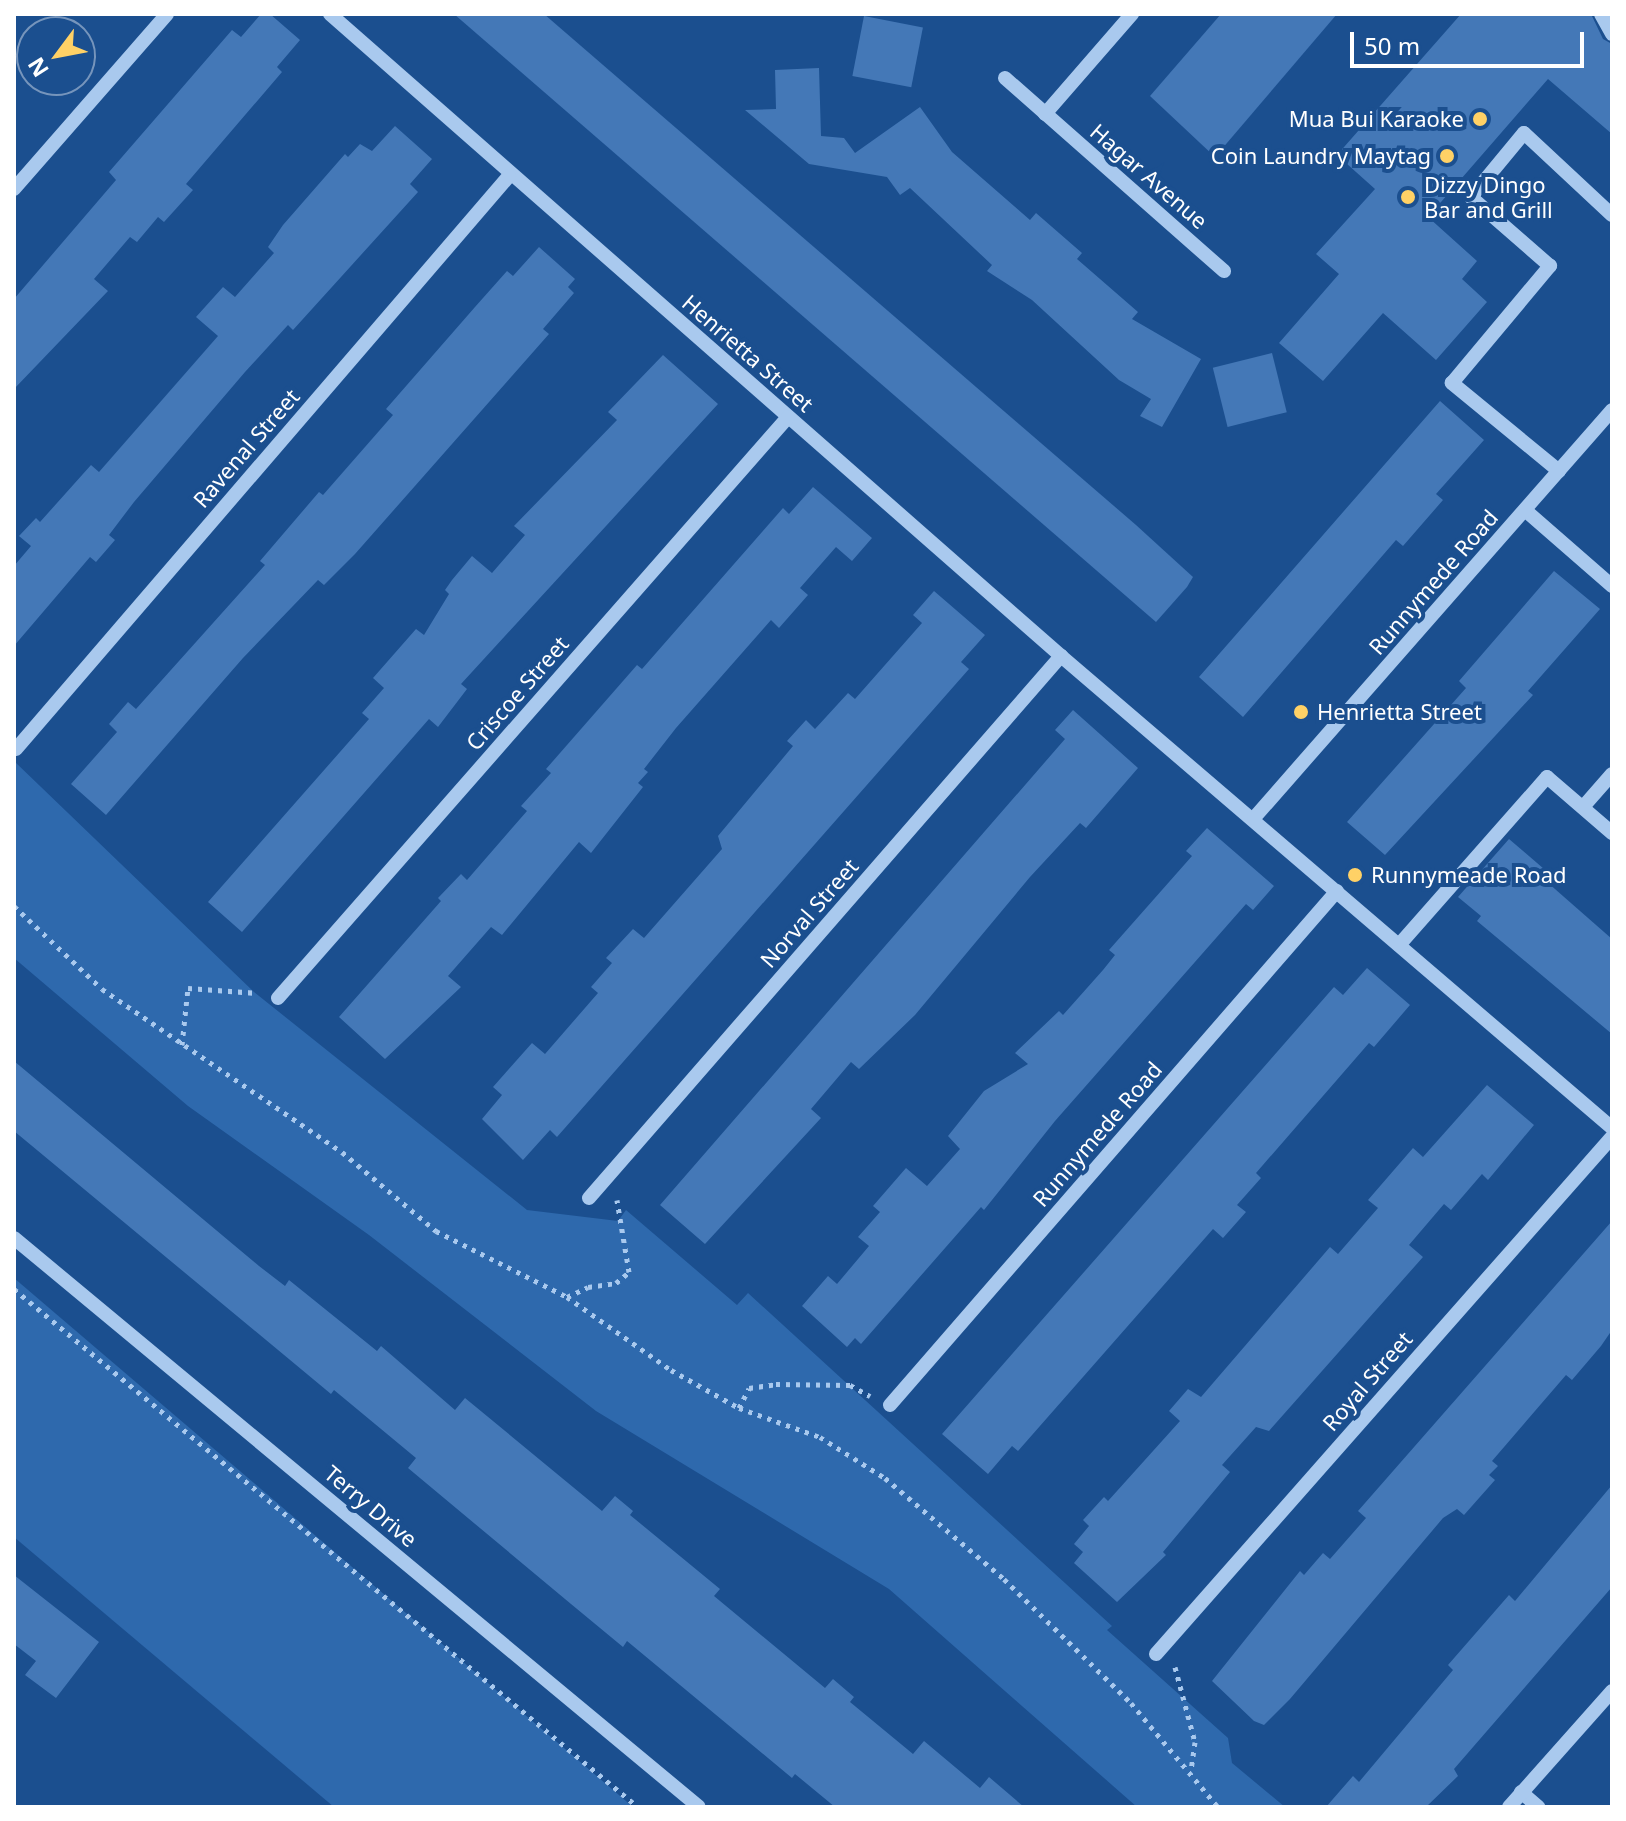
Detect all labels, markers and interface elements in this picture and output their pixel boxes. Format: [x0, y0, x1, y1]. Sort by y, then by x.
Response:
north arrow [16, 16, 96, 96]
scale bar [1354, 16, 1588, 66]
text: 50 m [1364, 29, 1420, 62]
text: N [20, 52, 55, 83]
place label: Mua Bui Karaoke [1289, 106, 1464, 132]
marker: Mua Bui Karaoke [1471, 110, 1489, 128]
street label: Hagar Avenue [1085, 118, 1213, 234]
place label: Coin Laundry Maytag [1211, 143, 1431, 169]
marker: Coin Laundry Maytag [1438, 147, 1456, 165]
place label: Dizzy Dingo Bar and Grill [1424, 171, 1553, 222]
marker: Dizzy Dingo Bar and Grill [1399, 188, 1417, 206]
street label: Henrietta Street [677, 289, 819, 417]
street label: Ravenal Street [187, 383, 305, 513]
street label: Runnymede Road [1363, 504, 1503, 660]
street label: Criscoe Street [460, 631, 574, 755]
place label: Henrietta Street [1317, 699, 1482, 725]
marker: Henrietta Street [1292, 703, 1310, 721]
street label: Norval Street [755, 853, 863, 973]
place label: Runnymeade Road [1371, 862, 1567, 888]
marker: Runnymeade Road [1346, 866, 1364, 884]
street label: Runnymede Road [1027, 1056, 1167, 1212]
street label: Royal Street [1317, 1326, 1417, 1436]
street label: Terry Drive [319, 1460, 423, 1552]

